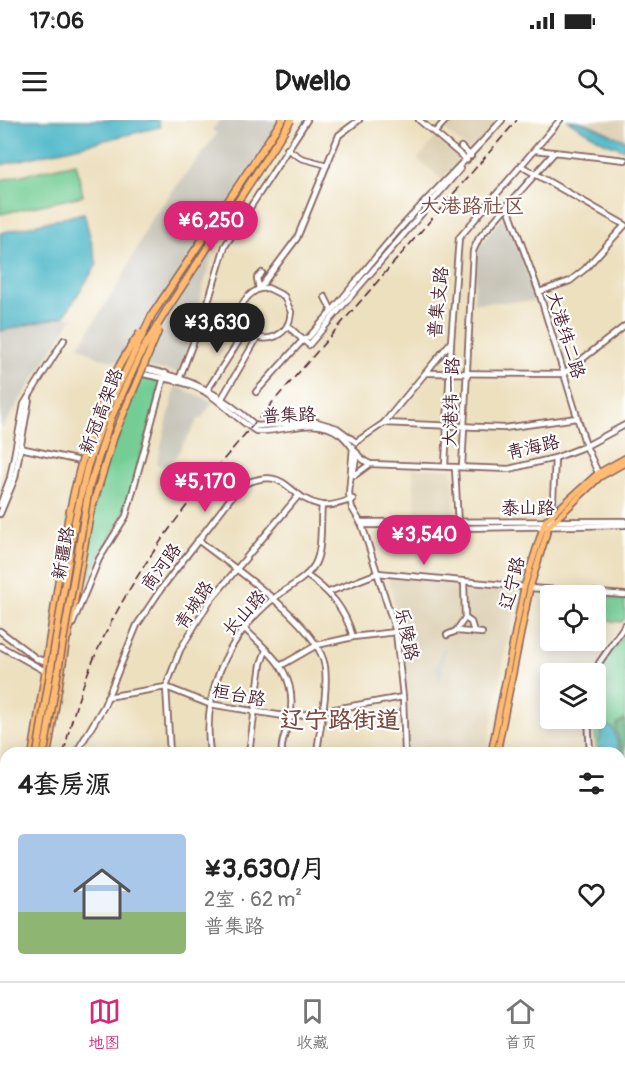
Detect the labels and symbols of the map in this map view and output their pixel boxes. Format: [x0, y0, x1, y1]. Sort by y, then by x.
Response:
district label: 大港路社区 [420, 193, 525, 220]
pin: ¥6,250 [162, 201, 260, 252]
street label: 普集支路 [423, 265, 454, 339]
street label: 大港纬二路 [541, 289, 590, 382]
pin: ¥3,630 [168, 303, 266, 354]
street label: 大港纬一路 [438, 357, 465, 447]
street label: 新冠高架路 [75, 365, 128, 457]
street label: 普集路 [262, 403, 316, 428]
street label: 青海路 [504, 430, 562, 465]
pin: ¥5,170 [156, 462, 254, 513]
street label: 泰山路 [501, 497, 555, 520]
pin: ¥3,540 [375, 515, 473, 566]
street label: 新疆路 [47, 525, 80, 582]
street label: 商河路 [136, 539, 187, 596]
street label: 辽宁路 [495, 554, 530, 612]
street label: 青城路 [170, 576, 219, 634]
street label: 长山路 [218, 586, 271, 641]
street label: 乐陵路 [390, 605, 423, 663]
street label: 桓台路 [210, 679, 268, 712]
district label: 辽宁路街道 [280, 706, 400, 735]

